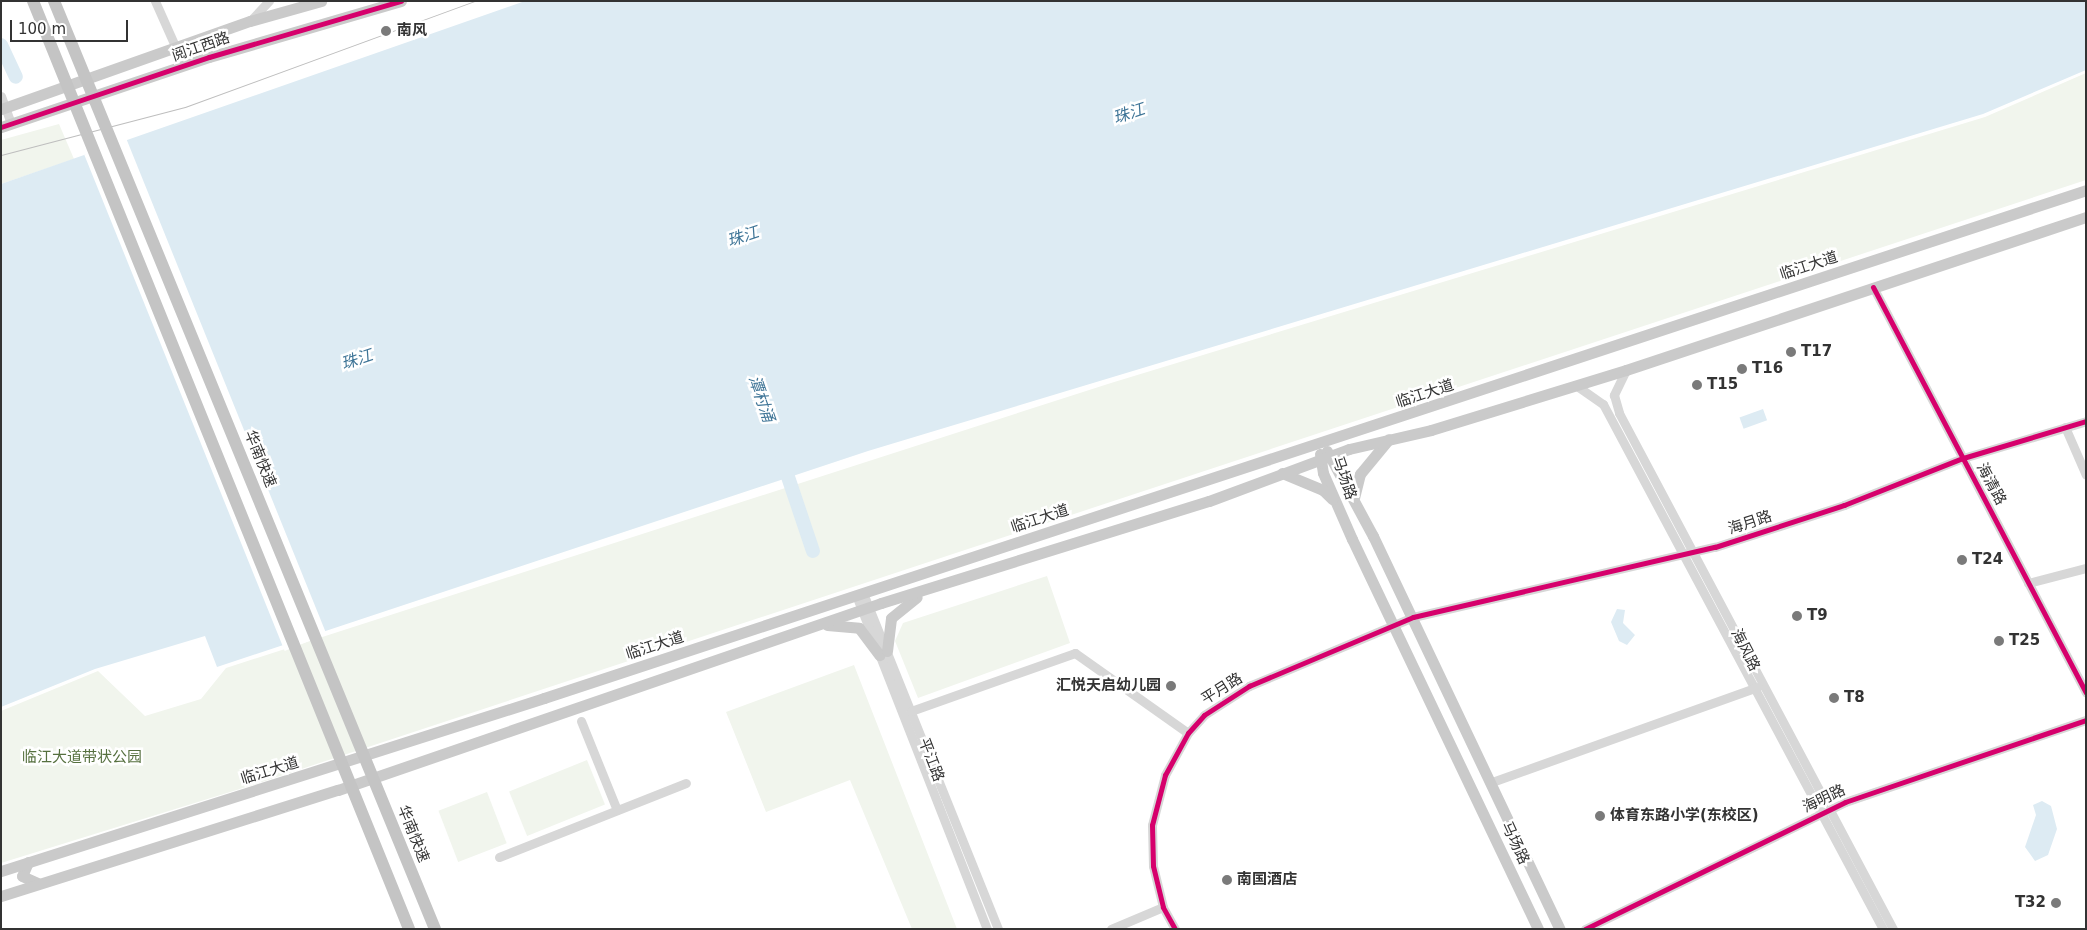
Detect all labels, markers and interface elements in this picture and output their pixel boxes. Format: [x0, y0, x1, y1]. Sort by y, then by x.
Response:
scale bar [12, 10, 130, 42]
text: 100 m [18, 20, 66, 38]
place label: 南风 [397, 22, 427, 40]
marker: 南风 [379, 24, 393, 38]
street label: 阅江西路 [170, 29, 232, 65]
water label: 珠江 [1111, 100, 1147, 128]
water label: 珠江 [725, 223, 761, 251]
street label: 临江大道 [1778, 248, 1840, 284]
place label: T17 [1801, 343, 1832, 361]
water label: 珠江 [339, 346, 375, 374]
marker: T17 [1785, 346, 1797, 358]
place label: T16 [1752, 360, 1783, 378]
marker: T16 [1736, 363, 1748, 375]
water label: 潭村涌 [744, 373, 778, 425]
street label: 临江大道 [1394, 376, 1456, 412]
place label: T15 [1707, 376, 1738, 394]
marker: T15 [1691, 379, 1703, 391]
street label: 华南快速 [240, 428, 280, 490]
street label: 马场路 [1328, 454, 1360, 502]
street label: 海清路 [1972, 460, 2010, 508]
street label: 临江大道 [1009, 501, 1071, 537]
street label: 海月路 [1726, 507, 1774, 539]
place label: T24 [1972, 551, 2003, 569]
marker: T24 [1956, 554, 1968, 566]
place label: T9 [1807, 607, 1828, 625]
marker: T9 [1791, 610, 1803, 622]
street label: 海风路 [1727, 626, 1763, 674]
street label: 临江大道 [624, 628, 686, 664]
place label: T25 [2009, 632, 2040, 650]
marker: T25 [1993, 635, 2005, 647]
street label: 平月路 [1198, 669, 1246, 709]
place label: 汇悦天启幼儿园 [1056, 677, 1161, 695]
marker: 汇悦天启幼儿园 [1165, 680, 1177, 692]
place label: T8 [1844, 689, 1865, 707]
marker: T8 [1828, 692, 1840, 704]
street label: 平江路 [915, 736, 947, 784]
park label: 临江大道带状公园 [22, 749, 142, 767]
street label: 临江大道 [239, 754, 301, 788]
street label: 海明路 [1800, 781, 1848, 817]
street label: 华南快速 [393, 803, 433, 865]
place label: 体育东路小学(东校区) [1610, 807, 1759, 825]
marker: 体育东路小学(东校区) [1594, 810, 1606, 822]
street label: 马场路 [1497, 819, 1533, 867]
place label: 南国酒店 [1237, 871, 1297, 889]
marker: 南国酒店 [1221, 874, 1233, 886]
place label: T32 [2015, 894, 2046, 912]
marker: T32 [2050, 897, 2062, 909]

